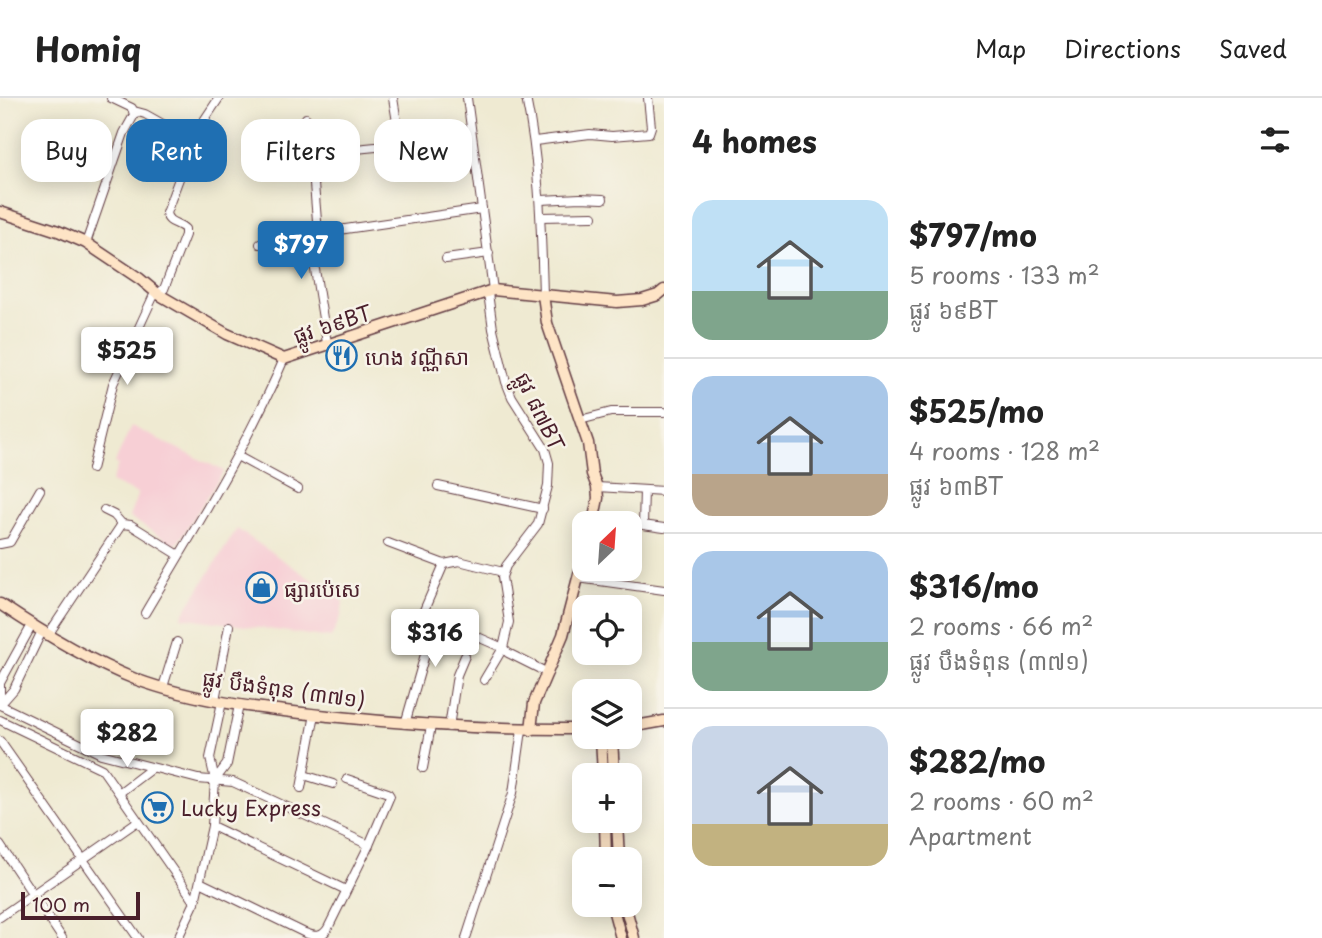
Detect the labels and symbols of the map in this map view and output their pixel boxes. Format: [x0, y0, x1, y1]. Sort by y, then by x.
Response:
pin: $797 [260, 222, 342, 281]
street label: ផ្លូវ ៦៩BT [288, 295, 378, 356]
pin: $525 [86, 328, 168, 387]
restaurant icon: ហេង វណ្ណីសា [325, 339, 359, 373]
place label: ហេង វណ្ណីសា [365, 340, 469, 372]
street label: ផ្លូវ ៨៧BT [503, 366, 574, 459]
north arrow [572, 511, 642, 581]
shop icon: ផ្សារប៉េសេ [244, 571, 278, 605]
place label: ផ្សារប៉េសេ [284, 572, 361, 604]
pin: $316 [394, 610, 476, 669]
street label: ផ្លូវ បឹងទំពុន (៣៧១) [200, 661, 367, 720]
pin: $282 [86, 710, 168, 769]
supermarket icon: Lucky Express [141, 790, 175, 824]
place label: Lucky Express [181, 791, 321, 823]
scale bar [21, 889, 140, 921]

